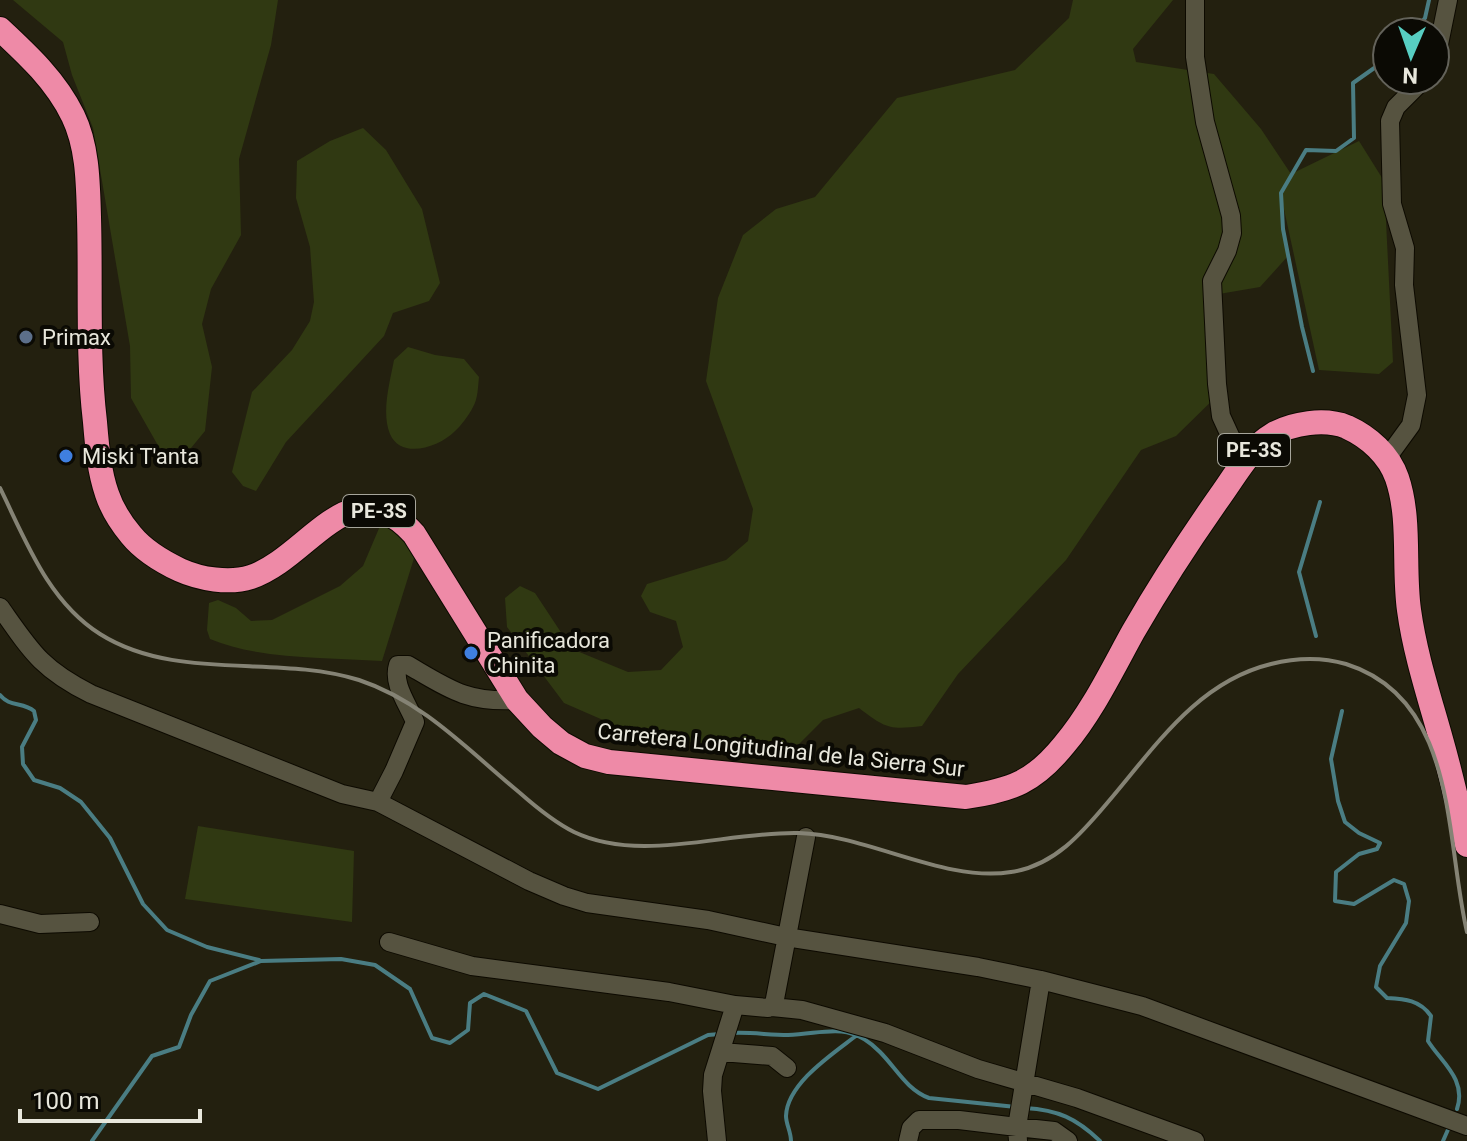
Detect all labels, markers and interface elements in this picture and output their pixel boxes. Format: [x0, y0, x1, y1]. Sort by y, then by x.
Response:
north arrow [1371, 16, 1451, 96]
text: N [1402, 63, 1419, 88]
place label: Primax [42, 325, 111, 350]
marker: Primax [17, 328, 35, 346]
road number: PE-3S [1218, 434, 1290, 466]
place label: Miski T'anta [82, 444, 199, 469]
marker: Miski T'anta [57, 447, 75, 465]
road number: PE-3S [343, 495, 415, 527]
place label: Panificadora Chinita [487, 628, 610, 678]
marker: Panificadora Chinita [462, 644, 480, 662]
street label: Carretera Longitudinal de la Sierra Sur [596, 718, 966, 782]
scale bar [20, 1073, 200, 1123]
text: 100 m [32, 1087, 99, 1115]

